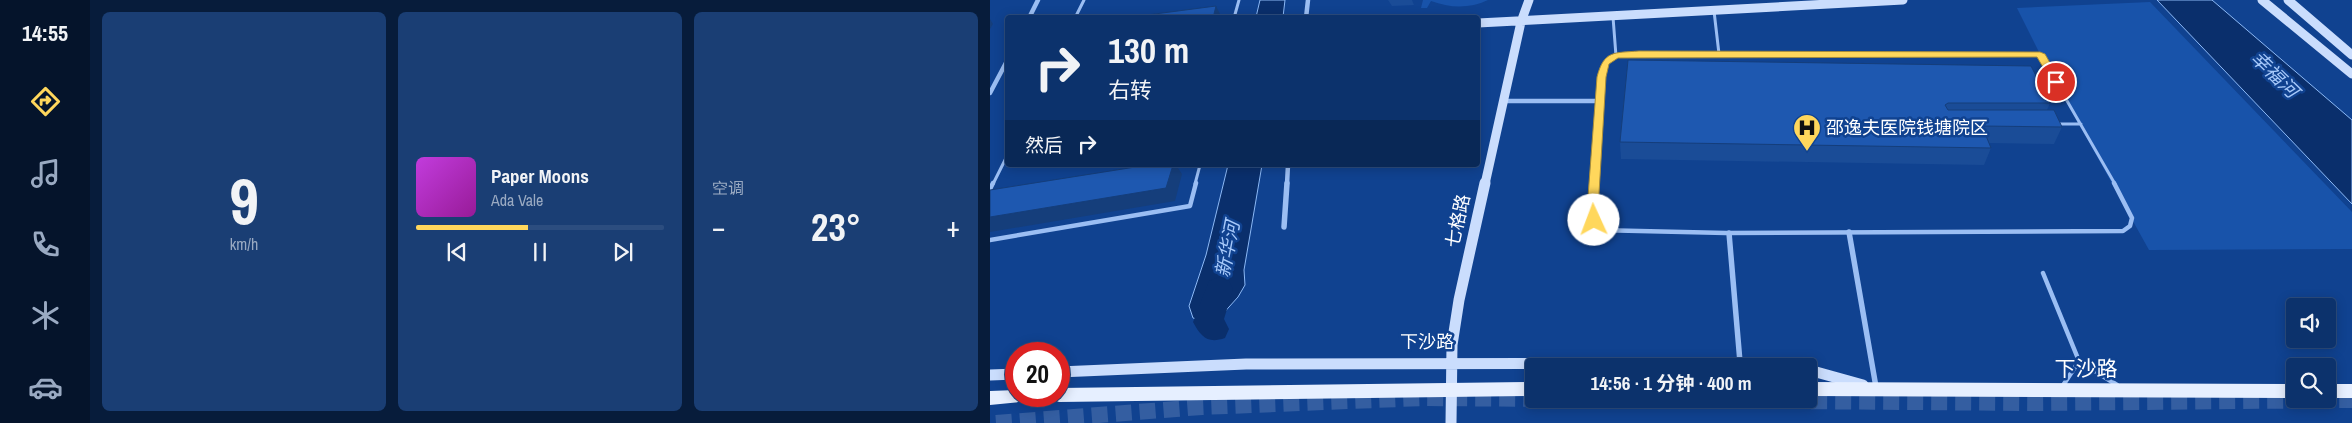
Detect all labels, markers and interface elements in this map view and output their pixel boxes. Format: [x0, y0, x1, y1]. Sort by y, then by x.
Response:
text: 14:55 [22, 18, 68, 48]
text: 130 m [1108, 27, 1189, 74]
icon: right [1025, 35, 1090, 100]
water label: 幸福河 [2245, 45, 2307, 106]
pin [2035, 61, 2077, 103]
icon: arrive [2042, 68, 2070, 96]
text: 右转 [1108, 75, 1152, 105]
icon: directions [28, 84, 63, 119]
hospital icon: 邵逸夫医院钱塘院区 [1792, 113, 1822, 152]
place label: 邵逸夫医院钱塘院区 [1826, 115, 1988, 140]
icon: right [1073, 130, 1101, 158]
text: 然后 [1025, 132, 1063, 158]
icon: music [28, 156, 63, 191]
text: 9 [229, 157, 259, 244]
text: Paper Moons [491, 163, 589, 189]
text: 空调 [712, 177, 744, 199]
text: Ada Vale [491, 189, 543, 211]
street label: 七格路 [1439, 192, 1476, 250]
position arrow [1567, 193, 1619, 245]
text: 23° [811, 202, 861, 253]
text: − [712, 208, 725, 246]
text: + [947, 208, 960, 246]
water label: 新华河 [1209, 215, 1246, 279]
icon: phone [28, 227, 63, 262]
text: km/h [230, 233, 258, 255]
icon: previous [443, 238, 471, 266]
icon: pause [526, 238, 554, 266]
icon: next [609, 238, 637, 266]
icon: climate [28, 298, 63, 333]
map controls [2286, 298, 2336, 408]
button: sound [2286, 298, 2336, 348]
street label: 下沙路 [1400, 329, 1454, 354]
speed limit sign: 20 [1005, 342, 1070, 407]
street label: 下沙路 [2055, 354, 2118, 383]
button: search [2286, 358, 2336, 408]
icon: car [28, 370, 63, 405]
text: 14:56 · 1 分钟 · 400 m [1590, 370, 1752, 396]

